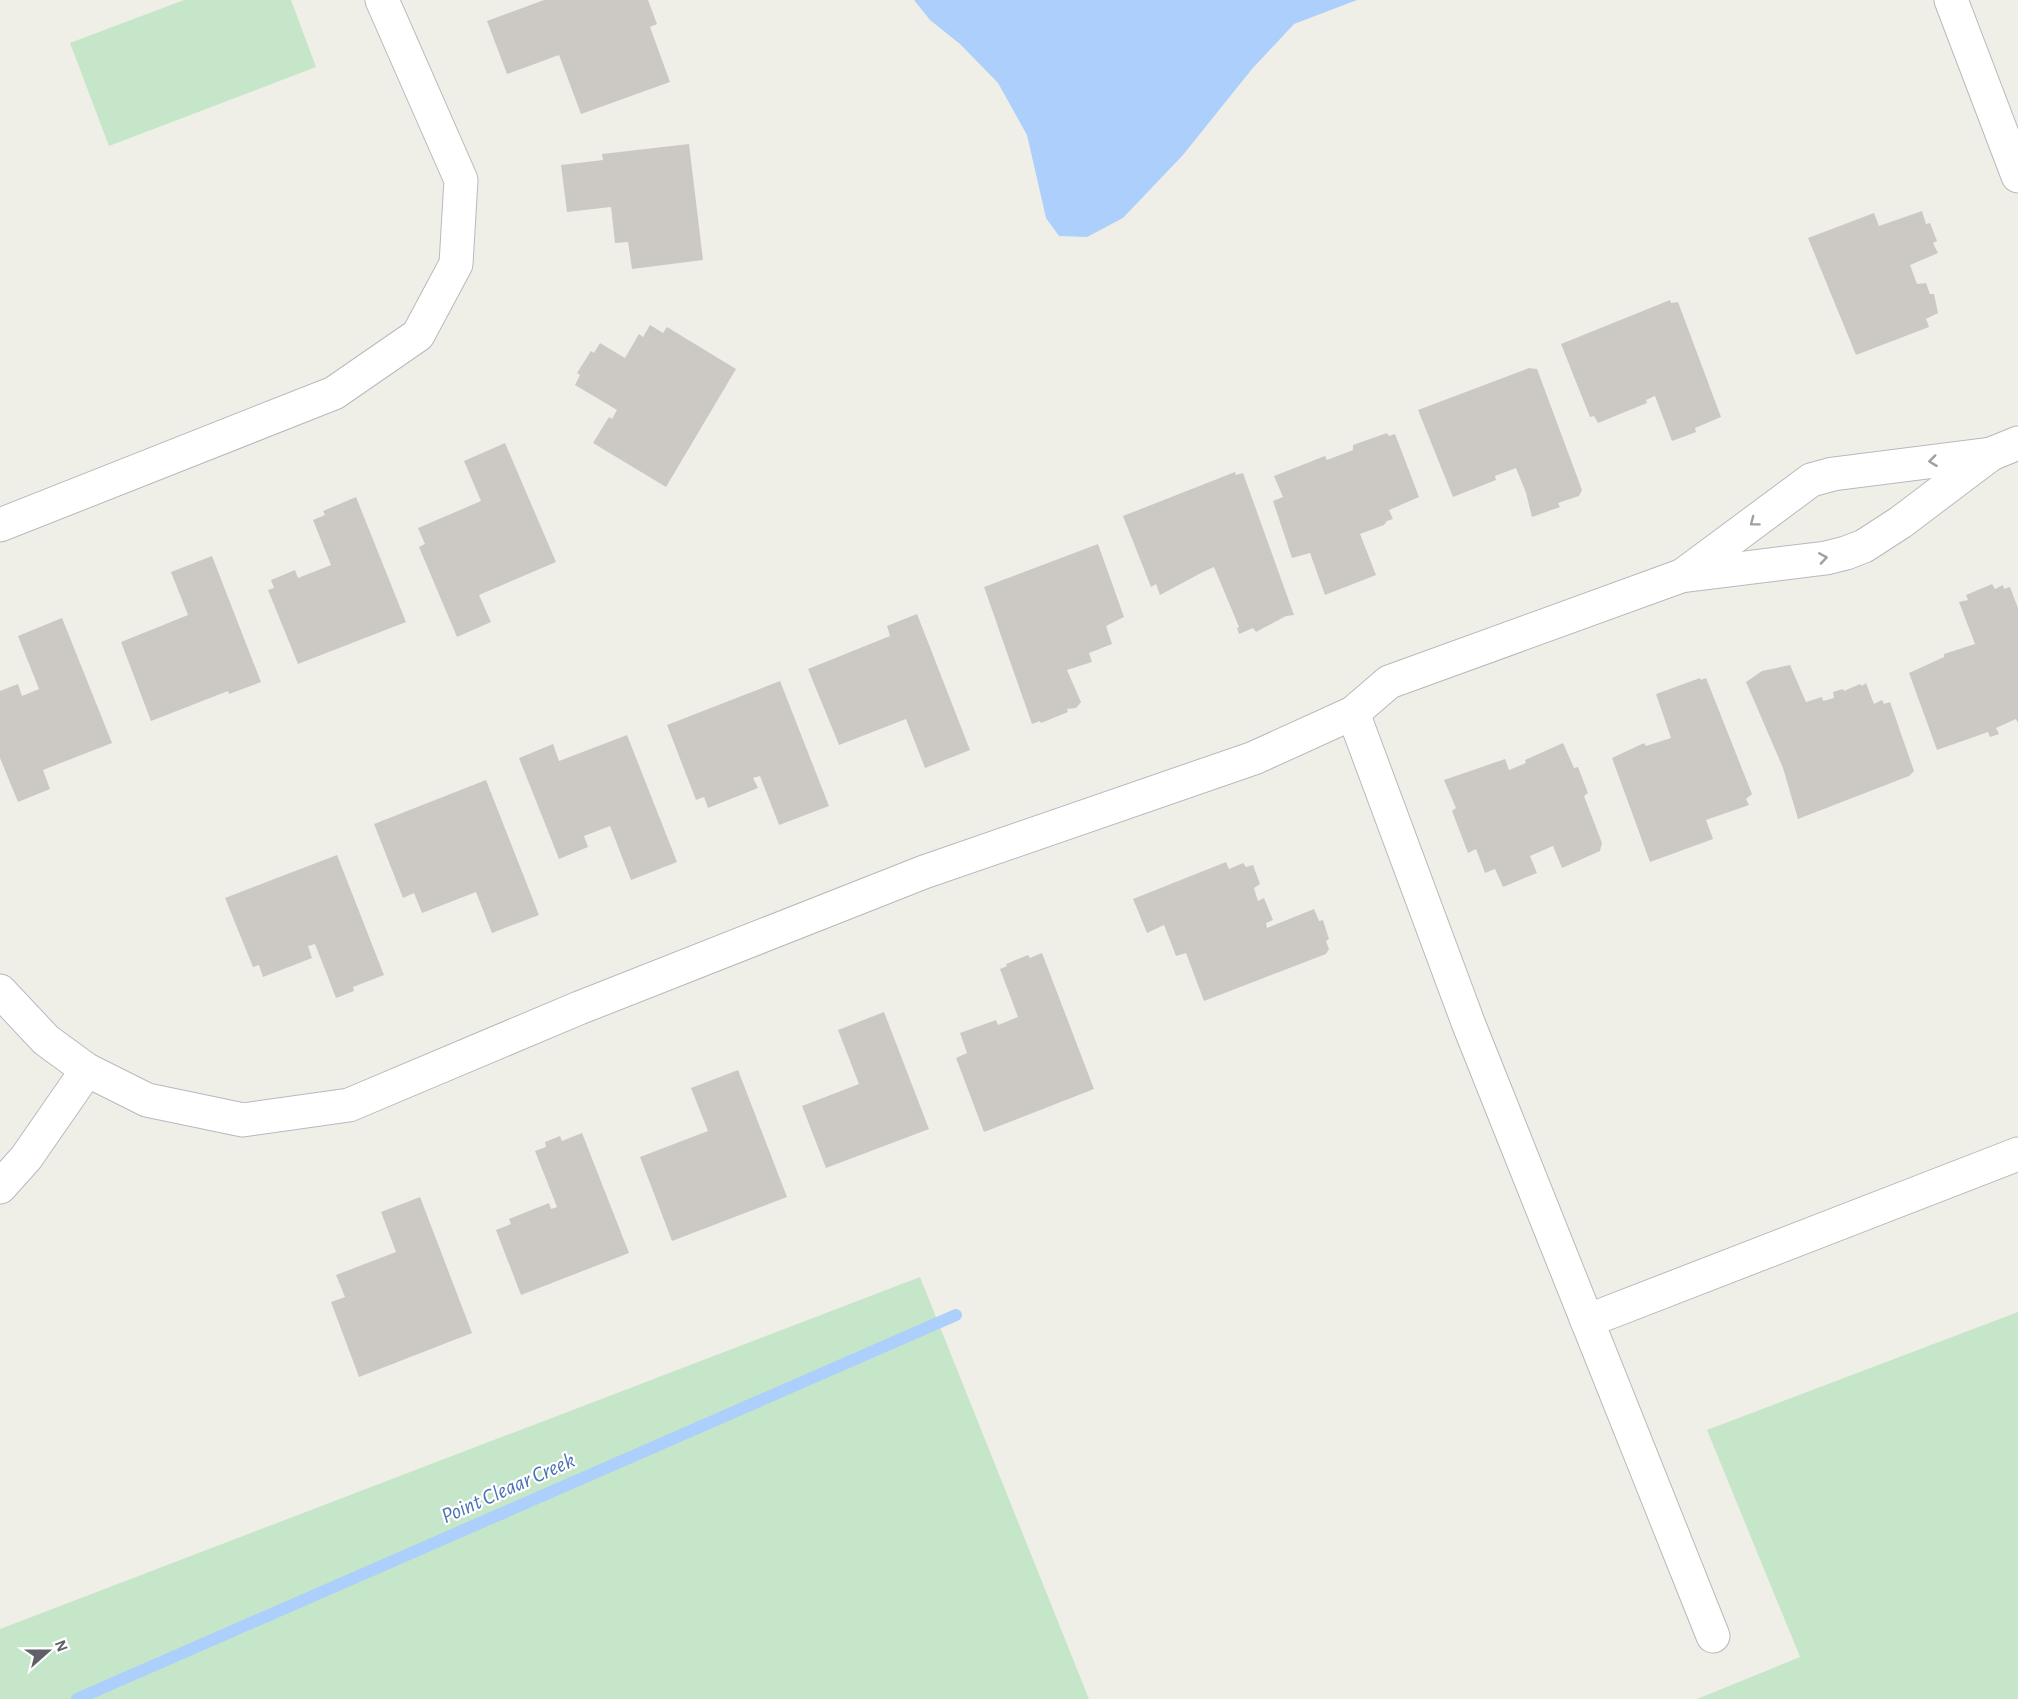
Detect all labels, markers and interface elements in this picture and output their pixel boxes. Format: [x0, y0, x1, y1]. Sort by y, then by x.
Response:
one-way arrow [1929, 455, 1938, 467]
one-way arrow [1749, 515, 1760, 526]
one-way arrow [1817, 552, 1827, 565]
water label: Point Cleaar Creek [438, 1449, 578, 1527]
north arrow [18, 1621, 78, 1681]
text: N [52, 1638, 71, 1654]

